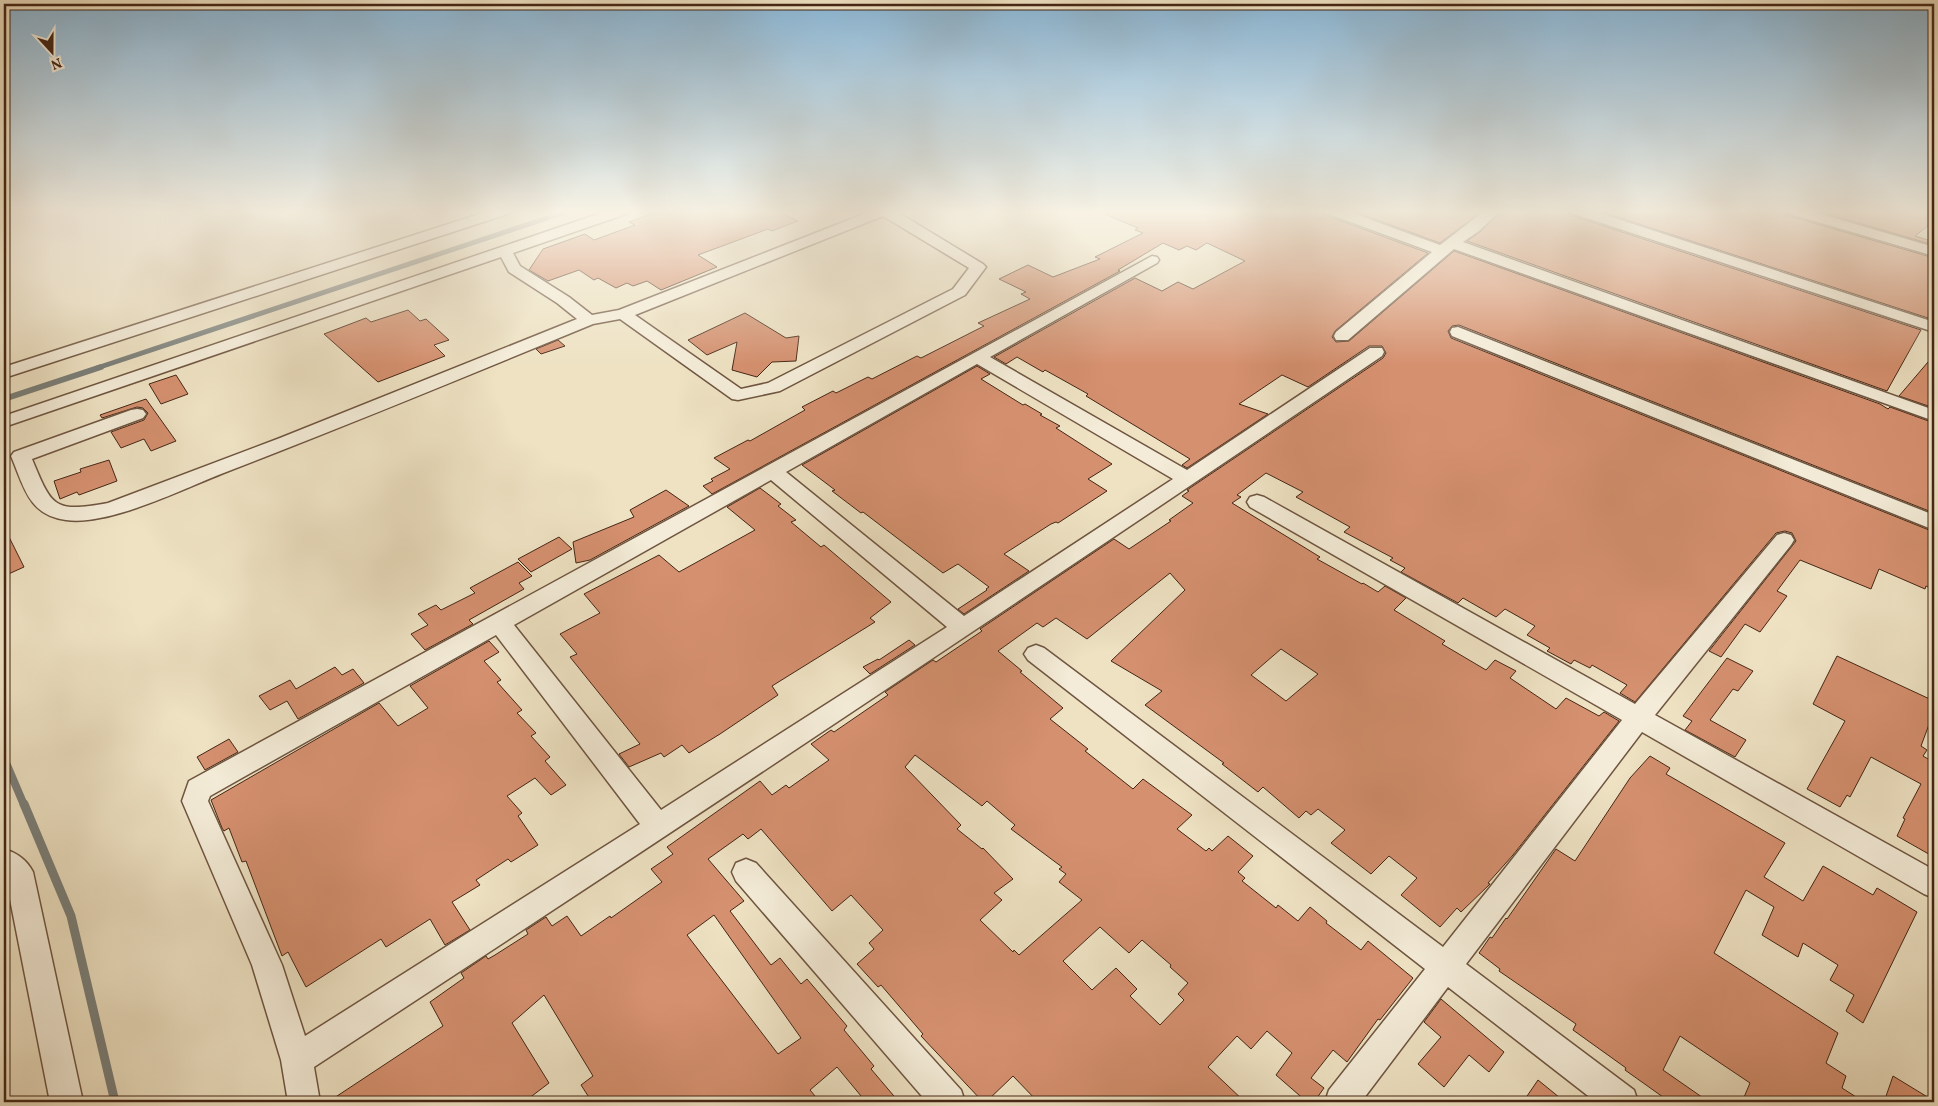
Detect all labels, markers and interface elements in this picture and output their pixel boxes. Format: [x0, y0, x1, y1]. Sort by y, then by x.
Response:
north arrow [28, 28, 78, 78]
text: N [48, 52, 64, 73]

